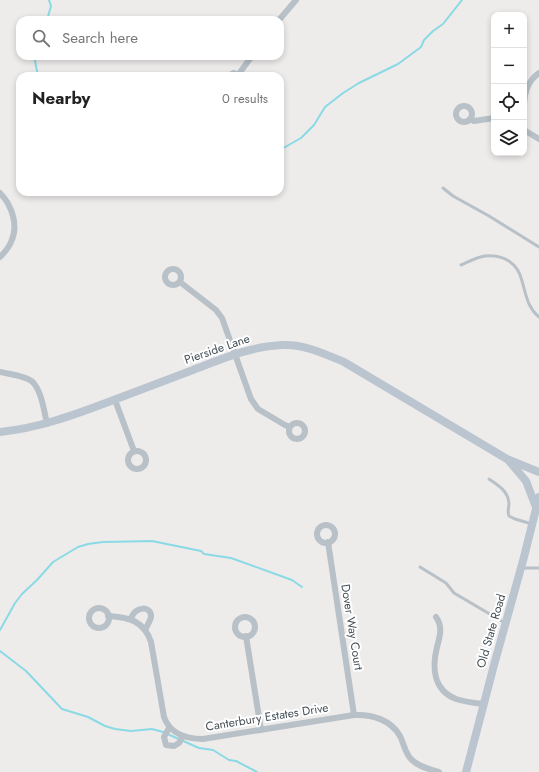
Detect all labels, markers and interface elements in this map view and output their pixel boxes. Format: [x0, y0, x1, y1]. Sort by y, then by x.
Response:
map controls [491, 12, 527, 156]
button: + [491, 12, 527, 48]
search box [16, 16, 284, 60]
icon: search [30, 27, 52, 49]
text: Search here [62, 27, 138, 49]
button: − [491, 48, 527, 84]
button: locate [491, 84, 527, 120]
text: Nearby [32, 86, 90, 110]
text: 0 results [222, 89, 268, 108]
button: layers [491, 120, 527, 156]
street label: Pierside Lane [182, 329, 252, 369]
street label: Dover Way Court [336, 583, 368, 671]
street label: Old State Road [472, 592, 510, 670]
street label: Canterbury Estates Drive [204, 698, 330, 736]

